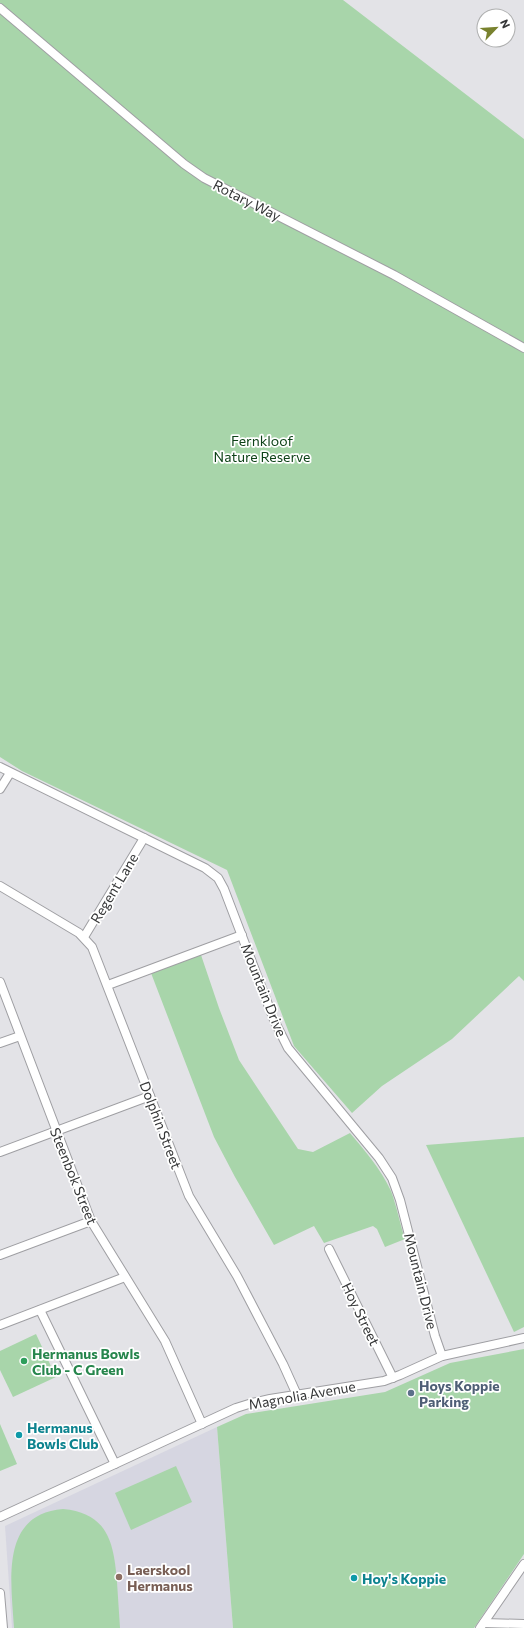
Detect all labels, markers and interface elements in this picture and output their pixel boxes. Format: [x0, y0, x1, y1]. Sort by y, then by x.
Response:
north arrow [476, 8, 516, 48]
text: N [498, 17, 513, 30]
street label: Rotary Way [210, 176, 284, 224]
park label: Fernkloof Nature Reserve [214, 432, 310, 465]
street label: Regent Lane [87, 850, 141, 926]
street label: Mountain Drive [238, 941, 290, 1039]
street label: Dolphin Street [137, 1079, 186, 1171]
street label: Steenbok Street [47, 1125, 101, 1227]
street label: Mountain Drive [401, 1231, 441, 1331]
street label: Hoy Street [338, 1280, 384, 1349]
place label: Hermanus Bowls Club - C Green [32, 1345, 140, 1378]
marker: Hermanus Bowls Club - C Green [19, 1356, 29, 1366]
street label: Magnolia Avenue [247, 1377, 357, 1413]
place label: Hoys Koppie Parking [419, 1377, 500, 1410]
marker: Hoys Koppie Parking [406, 1388, 416, 1398]
place label: Hermanus Bowls Club [27, 1419, 99, 1452]
marker: Hermanus Bowls Club [14, 1430, 24, 1440]
place label: Laerskool Hermanus [127, 1561, 193, 1594]
place label: Hoy's Koppie [362, 1570, 446, 1587]
marker: Laerskool Hermanus [114, 1572, 124, 1582]
marker: Hoy's Koppie [349, 1573, 359, 1583]

